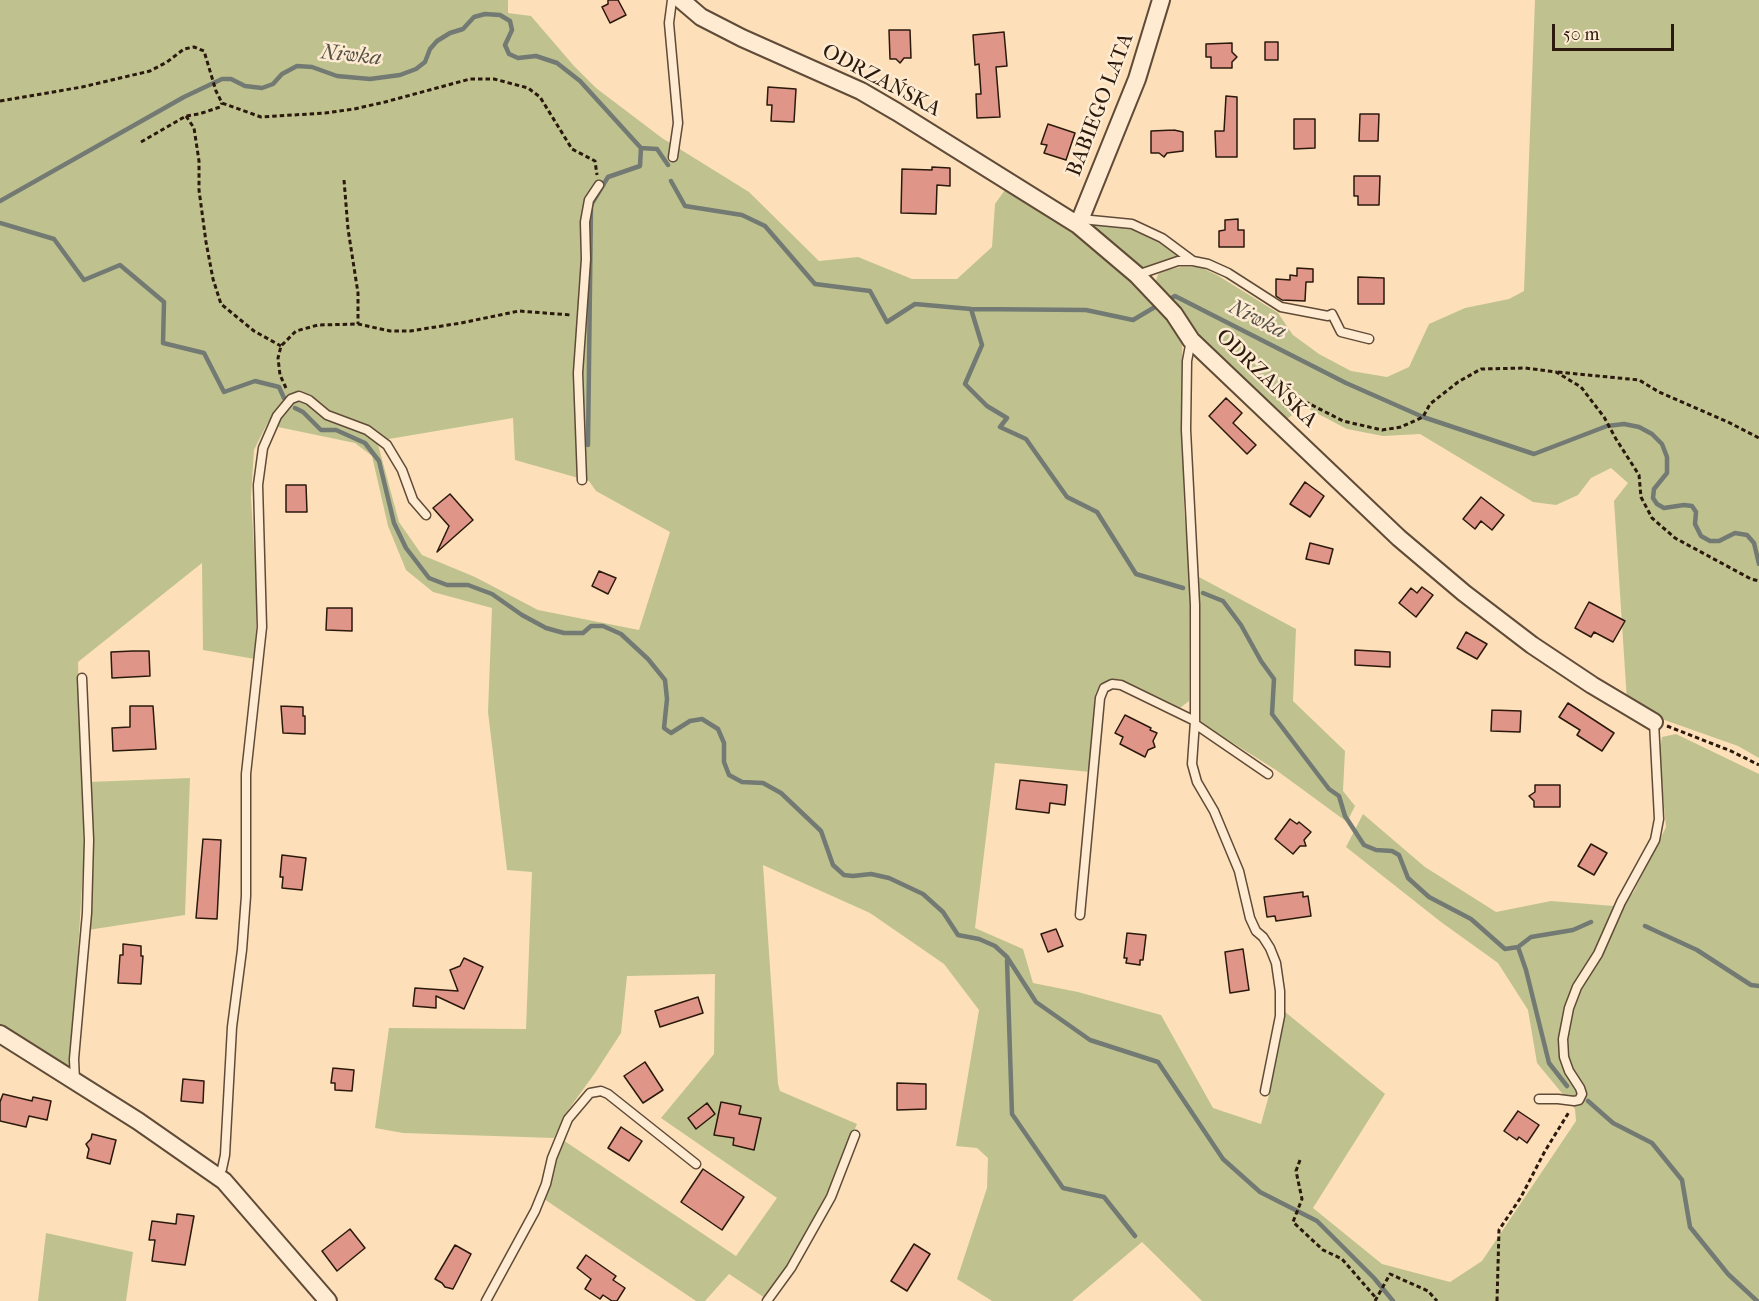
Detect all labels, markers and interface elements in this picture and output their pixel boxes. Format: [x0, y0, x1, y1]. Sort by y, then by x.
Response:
scale bar [1555, 12, 1676, 50]
text: 50 m [1563, 24, 1599, 45]
street label: BABIEGO LATA [1062, 30, 1140, 180]
street label: ODRZAŃSKA [817, 39, 945, 123]
water label: Niwka [319, 40, 383, 72]
water label: Niwka [1224, 294, 1290, 346]
street label: ODRZAŃSKA [1210, 325, 1322, 433]

